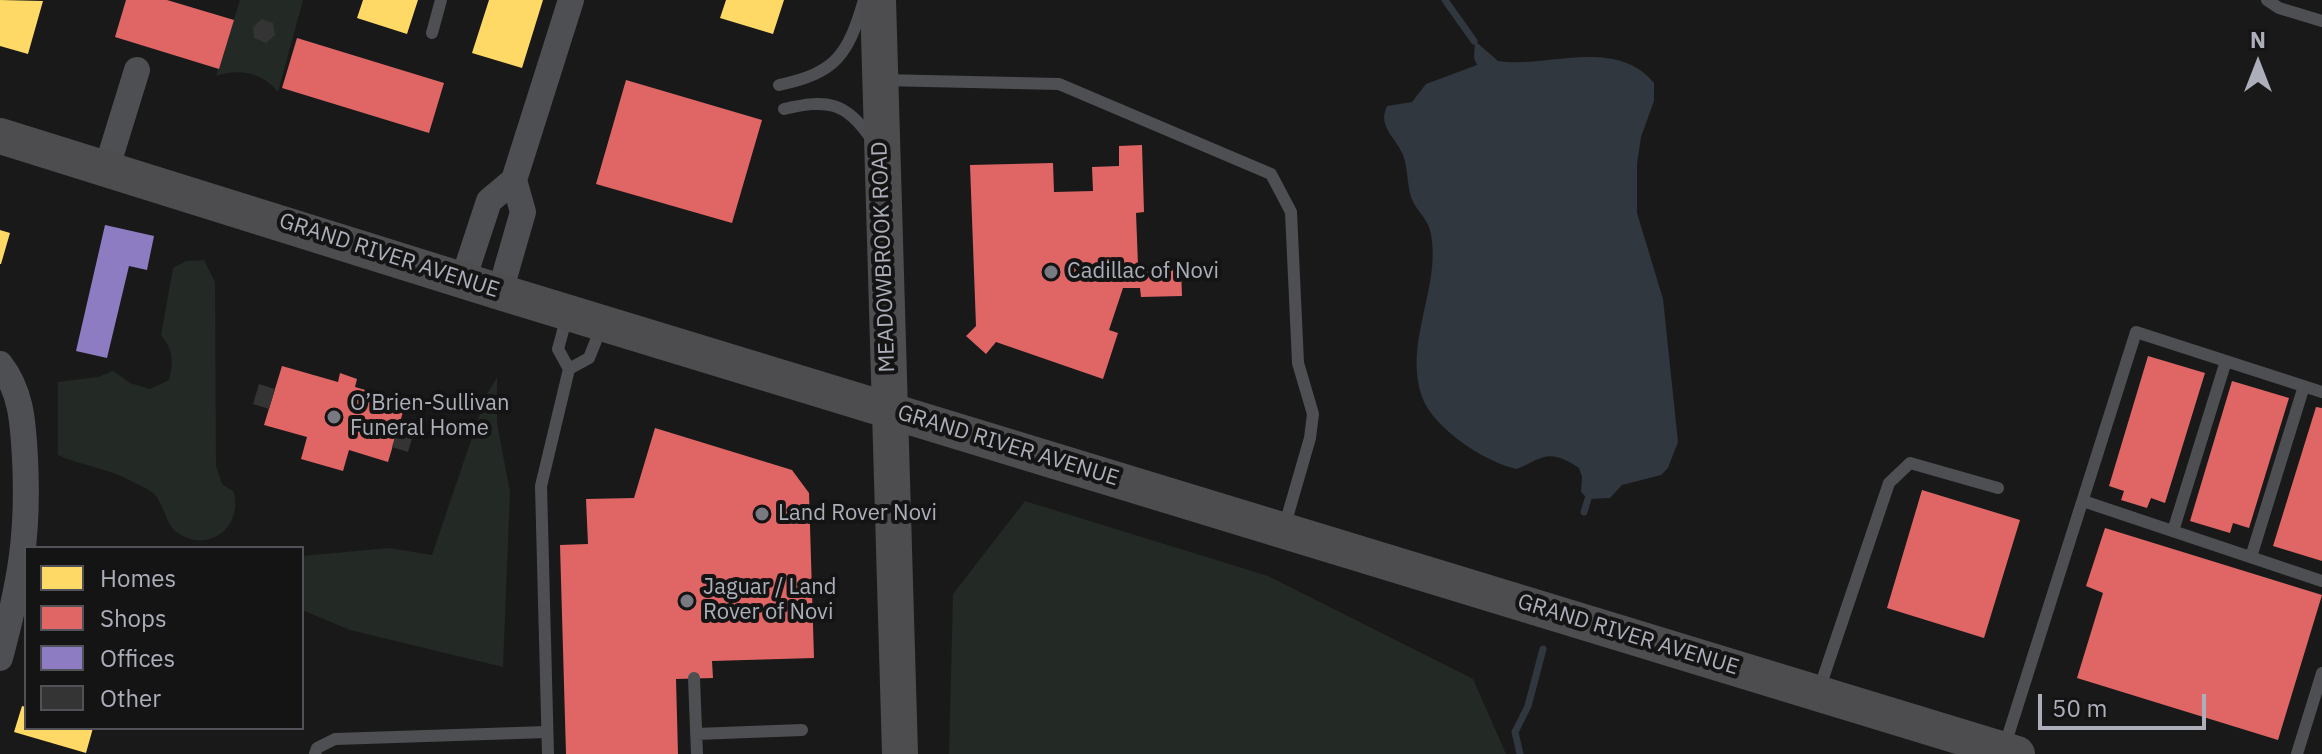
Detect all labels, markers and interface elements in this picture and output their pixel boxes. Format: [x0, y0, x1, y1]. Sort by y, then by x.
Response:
north arrow [2218, 24, 2298, 104]
text: N [2250, 25, 2266, 54]
street label: MEADOWBROOK ROAD [867, 141, 901, 373]
street label: GRAND RIVER AVENUE [276, 208, 502, 304]
place label: Cadillac of Novi [1067, 259, 1219, 285]
marker: Cadillac of Novi [1042, 263, 1060, 281]
place label: O’Brien-Sullivan Funeral Home [350, 391, 510, 442]
street label: GRAND RIVER AVENUE [894, 400, 1122, 492]
marker: O’Brien-Sullivan Funeral Home [325, 408, 343, 426]
place label: Land Rover Novi [778, 501, 937, 527]
marker: Land Rover Novi [753, 505, 771, 523]
legend [24, 546, 304, 730]
text: Homes [100, 562, 176, 594]
place label: Jaguar / Land Rover of Novi [703, 575, 837, 626]
street label: GRAND RIVER AVENUE [1514, 589, 1742, 681]
marker: Jaguar / Land Rover of Novi [678, 592, 696, 610]
text: Shops [100, 602, 167, 634]
text: Offices [100, 642, 175, 674]
scale bar [2042, 678, 2210, 728]
text: Other [100, 682, 161, 714]
text: 50 m [2052, 692, 2107, 724]

